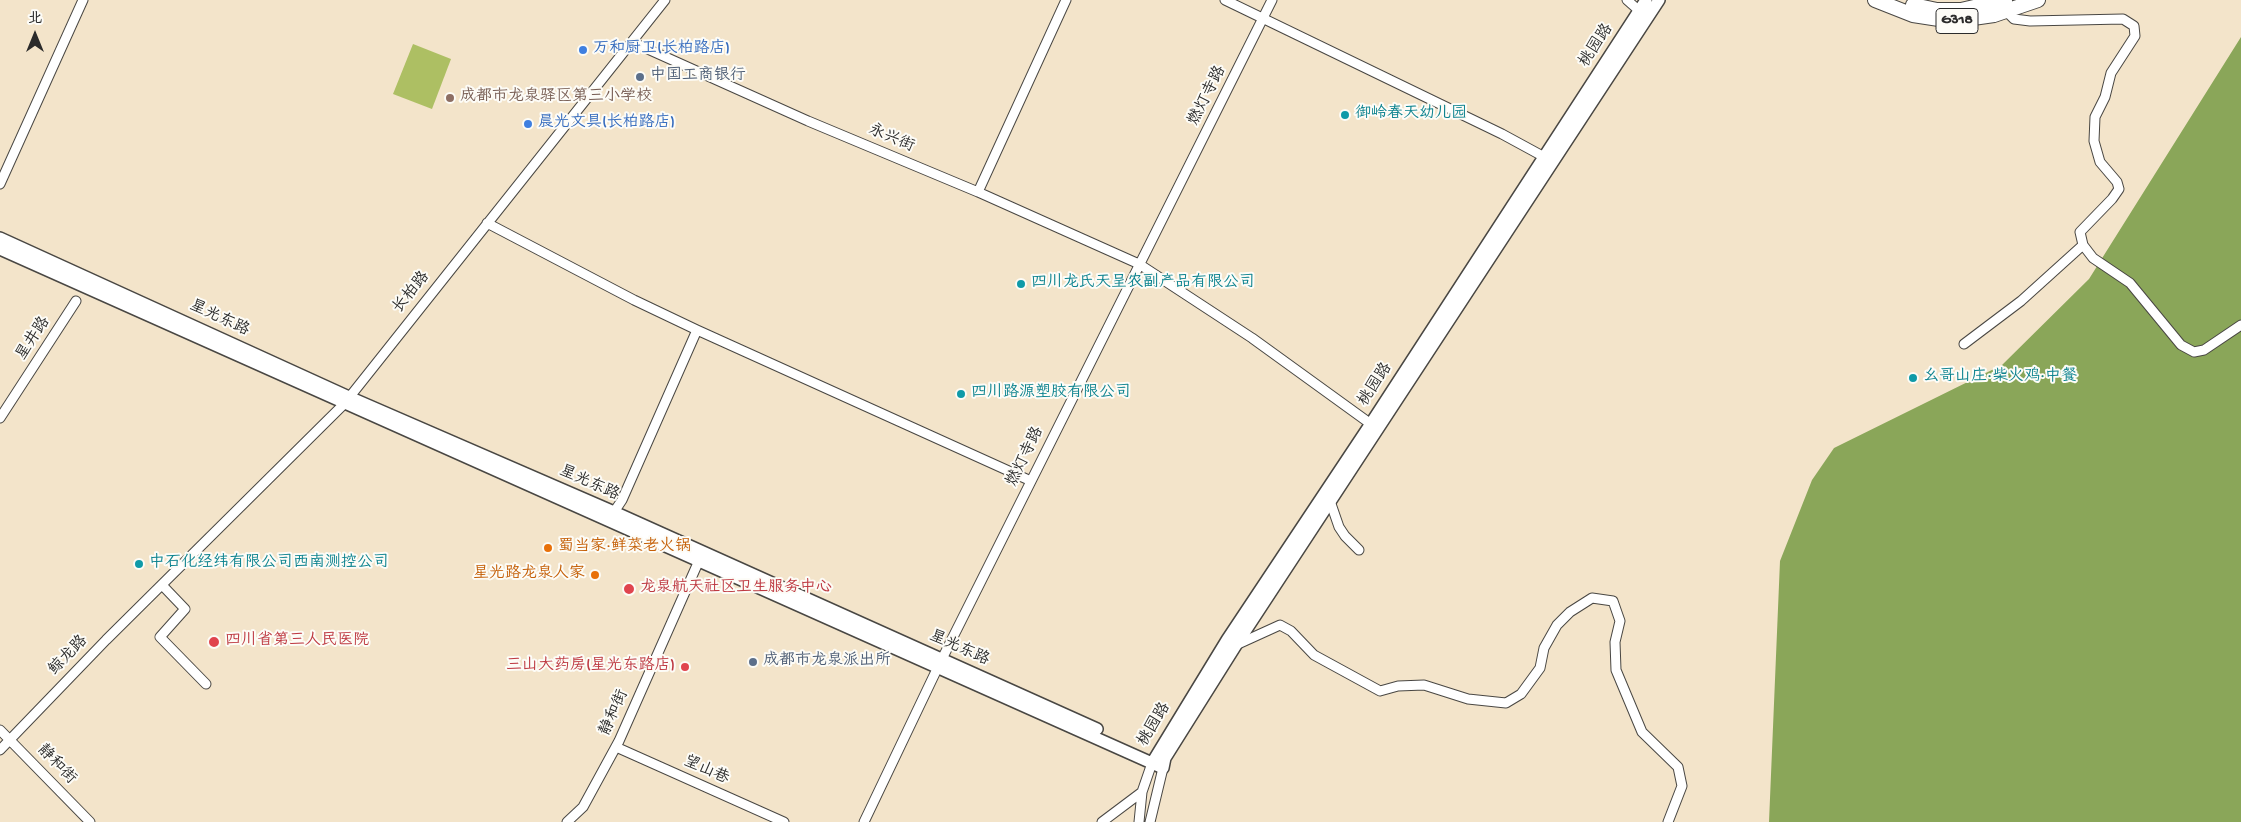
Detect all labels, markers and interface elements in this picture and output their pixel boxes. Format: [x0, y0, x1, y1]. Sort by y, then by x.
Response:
road number: G318 [1936, 8, 1978, 34]
north arrow [10, 10, 60, 60]
text: 北 [28, 11, 42, 28]
street label: 桃园路 [1576, 21, 1618, 71]
place label: 万和厨卫(长柏路店) [593, 40, 730, 60]
marker: 万和厨卫(长柏路店) [577, 44, 589, 56]
street label: 燃灯寺路 [1185, 63, 1231, 129]
place label: 中国工商银行 [650, 67, 746, 87]
marker: 中国工商银行 [634, 71, 646, 83]
place label: 成都市龙泉驿区第三小学校 [460, 88, 652, 108]
marker: 成都市龙泉驿区第三小学校 [444, 92, 456, 104]
place label: 御岭春天幼儿园 [1355, 105, 1467, 125]
marker: 御岭春天幼儿园 [1339, 109, 1351, 121]
place label: 晨光文具(长柏路店) [538, 114, 675, 134]
marker: 晨光文具(长柏路店) [522, 118, 534, 130]
street label: 永兴街 [865, 121, 917, 157]
street label: 长柏路 [389, 268, 435, 318]
place label: 四川龙氏天呈农副产品有限公司 [1031, 274, 1255, 294]
marker: 四川龙氏天呈农副产品有限公司 [1015, 278, 1027, 290]
street label: 星光东路 [186, 297, 252, 341]
street label: 星井路 [13, 314, 55, 364]
street label: 桃园路 [1355, 360, 1397, 410]
place label: 幺哥山庄·柴火鸡·中餐 [1923, 368, 2077, 388]
marker: 幺哥山庄·柴火鸡·中餐 [1907, 372, 1919, 384]
place label: 四川路源塑胶有限公司 [971, 384, 1131, 404]
marker: 四川路源塑胶有限公司 [955, 388, 967, 400]
street label: 燃灯寺路 [1003, 424, 1049, 490]
street label: 星光东路 [556, 462, 622, 506]
place label: 蜀当家·鲜菜老火锅 [558, 538, 691, 558]
marker: 蜀当家·鲜菜老火锅 [542, 542, 554, 554]
place label: 中石化经纬有限公司西南测控公司 [149, 554, 389, 574]
marker: 中石化经纬有限公司西南测控公司 [133, 558, 145, 570]
place label: 星光路龙泉人家 [473, 565, 585, 585]
marker: 星光路龙泉人家 [589, 569, 601, 581]
place label: 龙泉航天社区卫生服务中心 [640, 579, 832, 599]
marker: 龙泉航天社区卫生服务中心 [622, 582, 636, 596]
street label: 星光东路 [926, 627, 992, 671]
street label: 鲸龙路 [45, 632, 93, 680]
place label: 四川省第三人民医院 [225, 632, 369, 652]
marker: 四川省第三人民医院 [207, 635, 221, 649]
place label: 成都市龙泉派出所 [763, 652, 891, 672]
marker: 成都市龙泉派出所 [747, 656, 759, 668]
place label: 三山大药房(星光东路店) [506, 657, 675, 677]
marker: 三山大药房(星光东路店) [679, 661, 691, 673]
street label: 静和街 [596, 687, 634, 739]
street label: 桃园路 [1134, 699, 1176, 751]
street label: 静和街 [32, 741, 80, 789]
street label: 望山巷 [680, 752, 732, 790]

